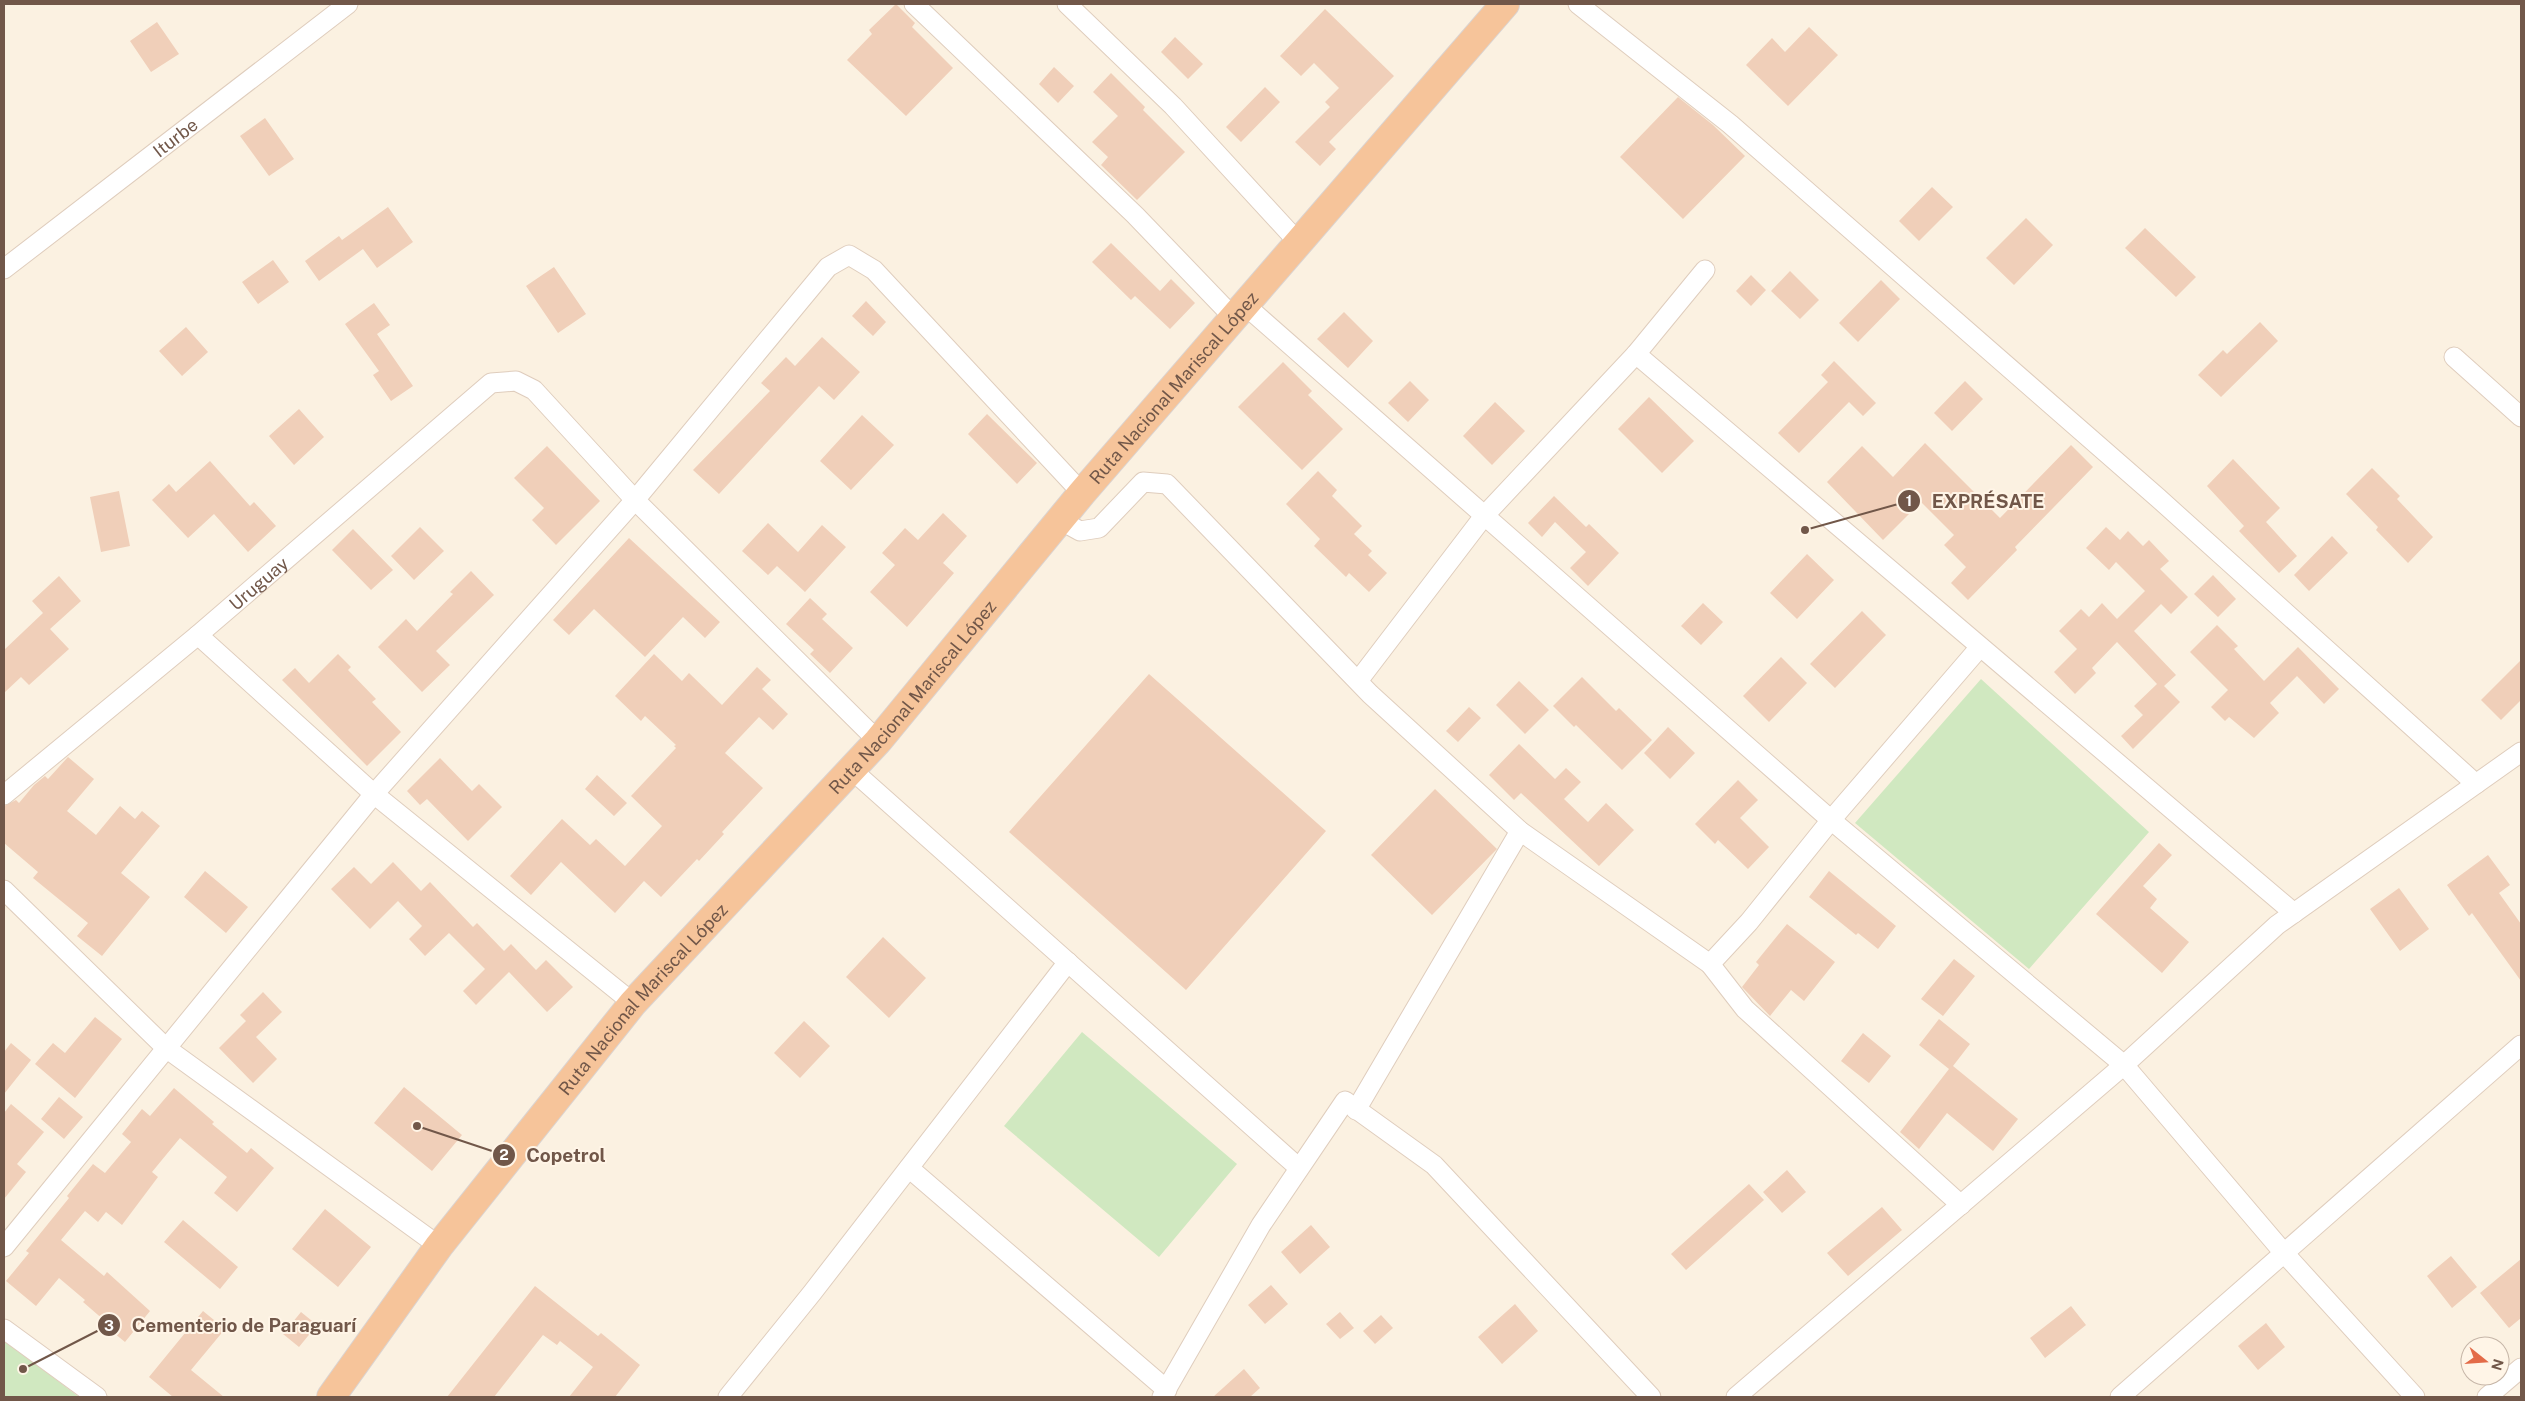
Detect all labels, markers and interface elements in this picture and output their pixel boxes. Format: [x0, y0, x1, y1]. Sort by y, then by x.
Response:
street label: Iturbe [149, 113, 202, 161]
street label: Ruta Nacional Mariscal López [1084, 287, 1262, 488]
callout: EXPRÉSATE [1897, 484, 2054, 518]
text: EXPRÉSATE [1932, 490, 2044, 512]
text: 1 [1906, 492, 1912, 509]
street label: Uruguay [225, 552, 292, 614]
street label: Ruta Nacional Mariscal López [824, 596, 1000, 798]
street label: Ruta Nacional Mariscal López [554, 899, 732, 1099]
callout: Copetrol [491, 1138, 616, 1172]
text: Copetrol [526, 1144, 606, 1166]
text: 2 [499, 1146, 509, 1163]
callout: Cementerio de Paraguarí [97, 1308, 367, 1342]
text: Cementerio de Paraguarí [132, 1314, 357, 1336]
text: 3 [104, 1317, 114, 1334]
north arrow [2460, 1336, 2510, 1386]
text: N [2488, 1357, 2507, 1372]

